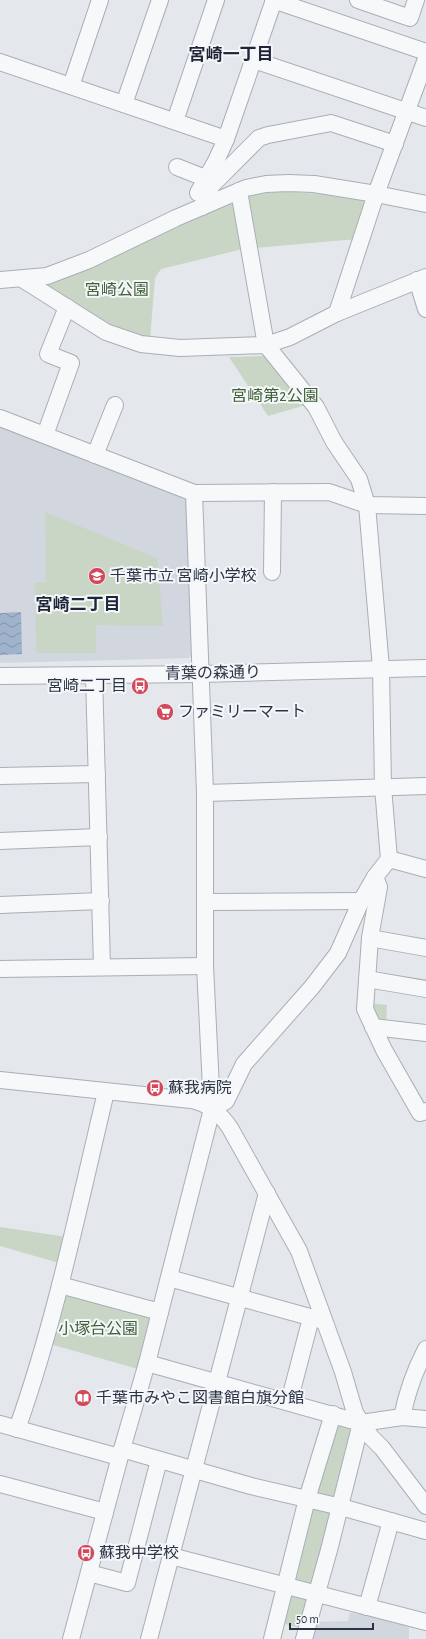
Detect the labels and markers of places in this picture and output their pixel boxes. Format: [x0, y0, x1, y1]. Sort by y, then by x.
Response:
school or university icon: 千葉市立 宮崎小学校 [87, 566, 107, 586]
place label: 千葉市立 宮崎小学校 [110, 567, 257, 584]
bus stop icon: 宮崎二丁目 [130, 676, 150, 696]
place label: 宮崎二丁目 [47, 678, 127, 694]
supermarket icon: ファミリーマート [155, 702, 175, 722]
place label: ファミリーマート [178, 704, 306, 720]
bus stop icon: 蘇我病院 [145, 1078, 165, 1098]
place label: 蘇我病院 [168, 1079, 232, 1096]
library icon: 千葉市みやこ図書館白旗分館 [73, 1388, 93, 1408]
place label: 千葉市みやこ図書館白旗分館 [96, 1389, 304, 1406]
bus stop icon: 蘇我中学校 [76, 1543, 96, 1563]
place label: 蘇我中学校 [99, 1544, 179, 1561]

